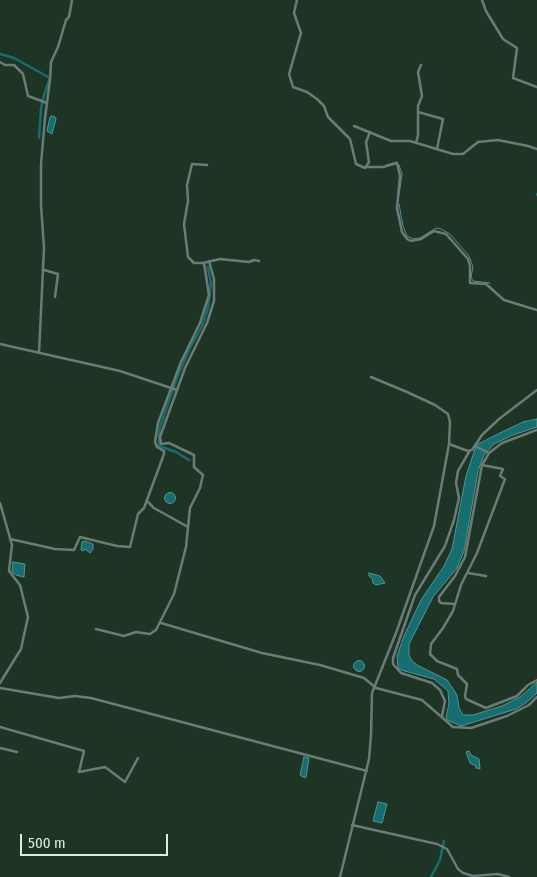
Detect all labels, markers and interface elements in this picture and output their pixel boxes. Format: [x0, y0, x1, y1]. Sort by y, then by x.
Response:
scale bar [22, 824, 170, 856]
text: 500 m [28, 834, 66, 852]

